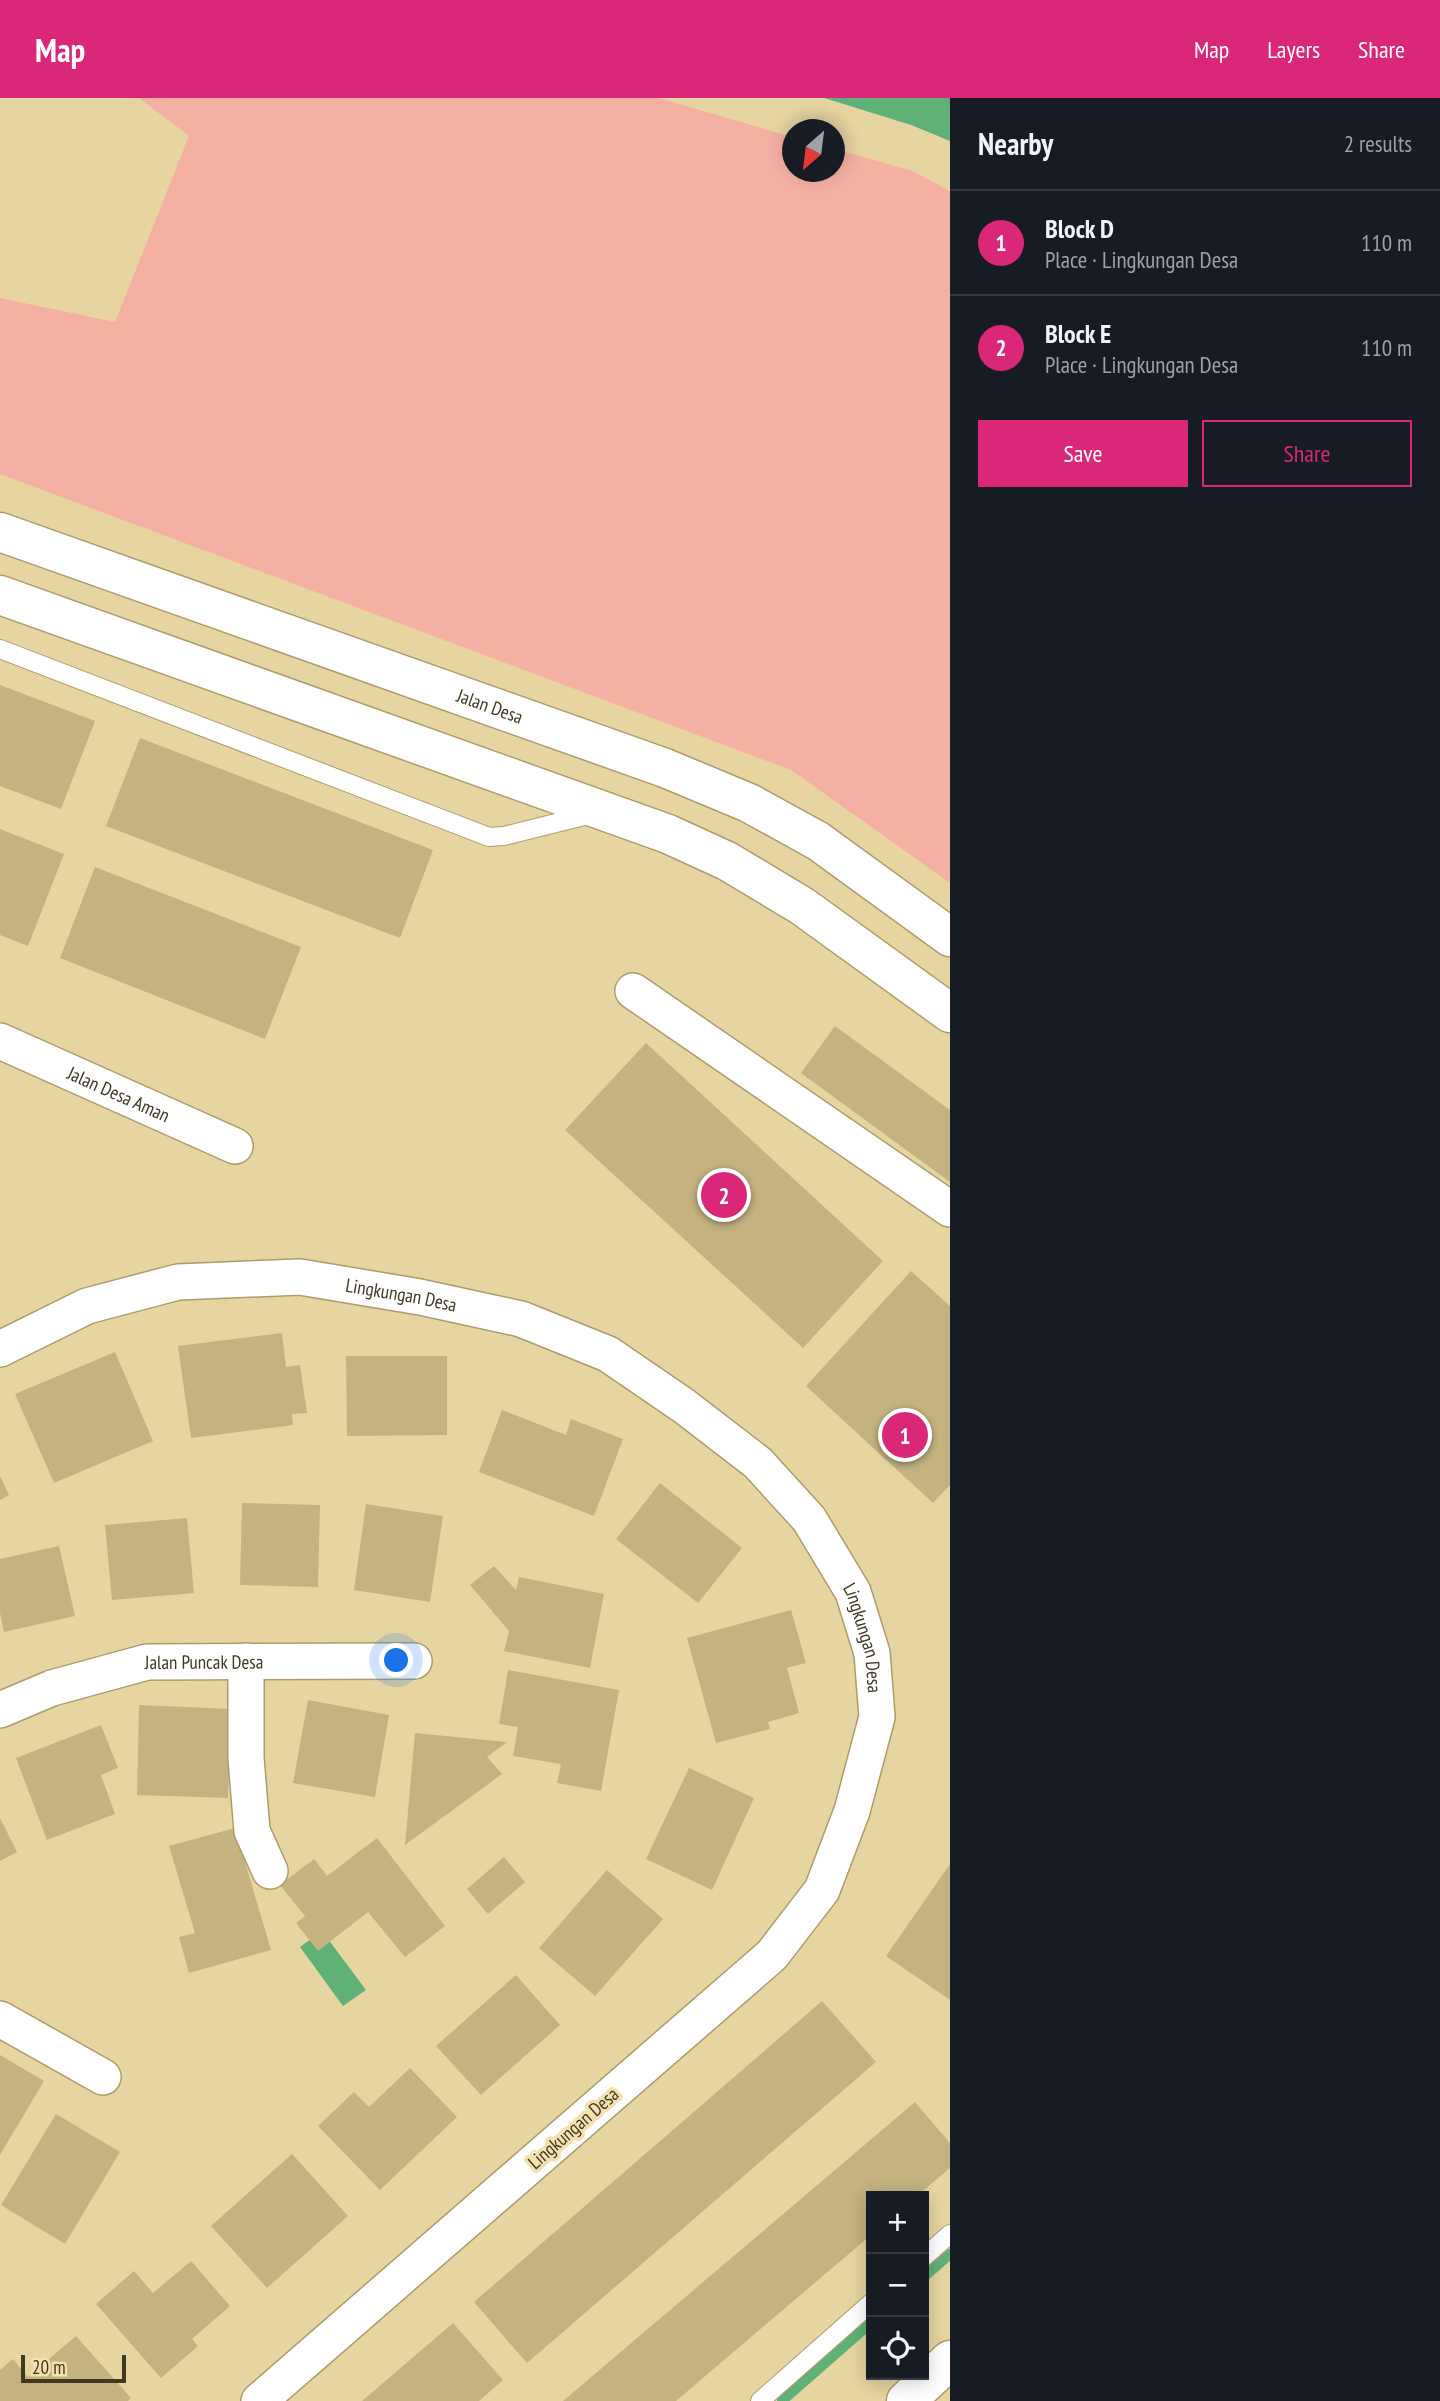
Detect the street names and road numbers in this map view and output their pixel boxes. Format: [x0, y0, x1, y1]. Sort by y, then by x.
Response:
street label: Jalan Desa [453, 683, 526, 729]
street label: Jalan Desa Aman [63, 1060, 174, 1127]
street label: Lingkungan Desa [344, 1273, 459, 1317]
street label: Lingkungan Desa [838, 1578, 887, 1694]
street label: Jalan Puncak Desa [144, 1650, 263, 1674]
street label: Lingkungan Desa [523, 2082, 623, 2174]

